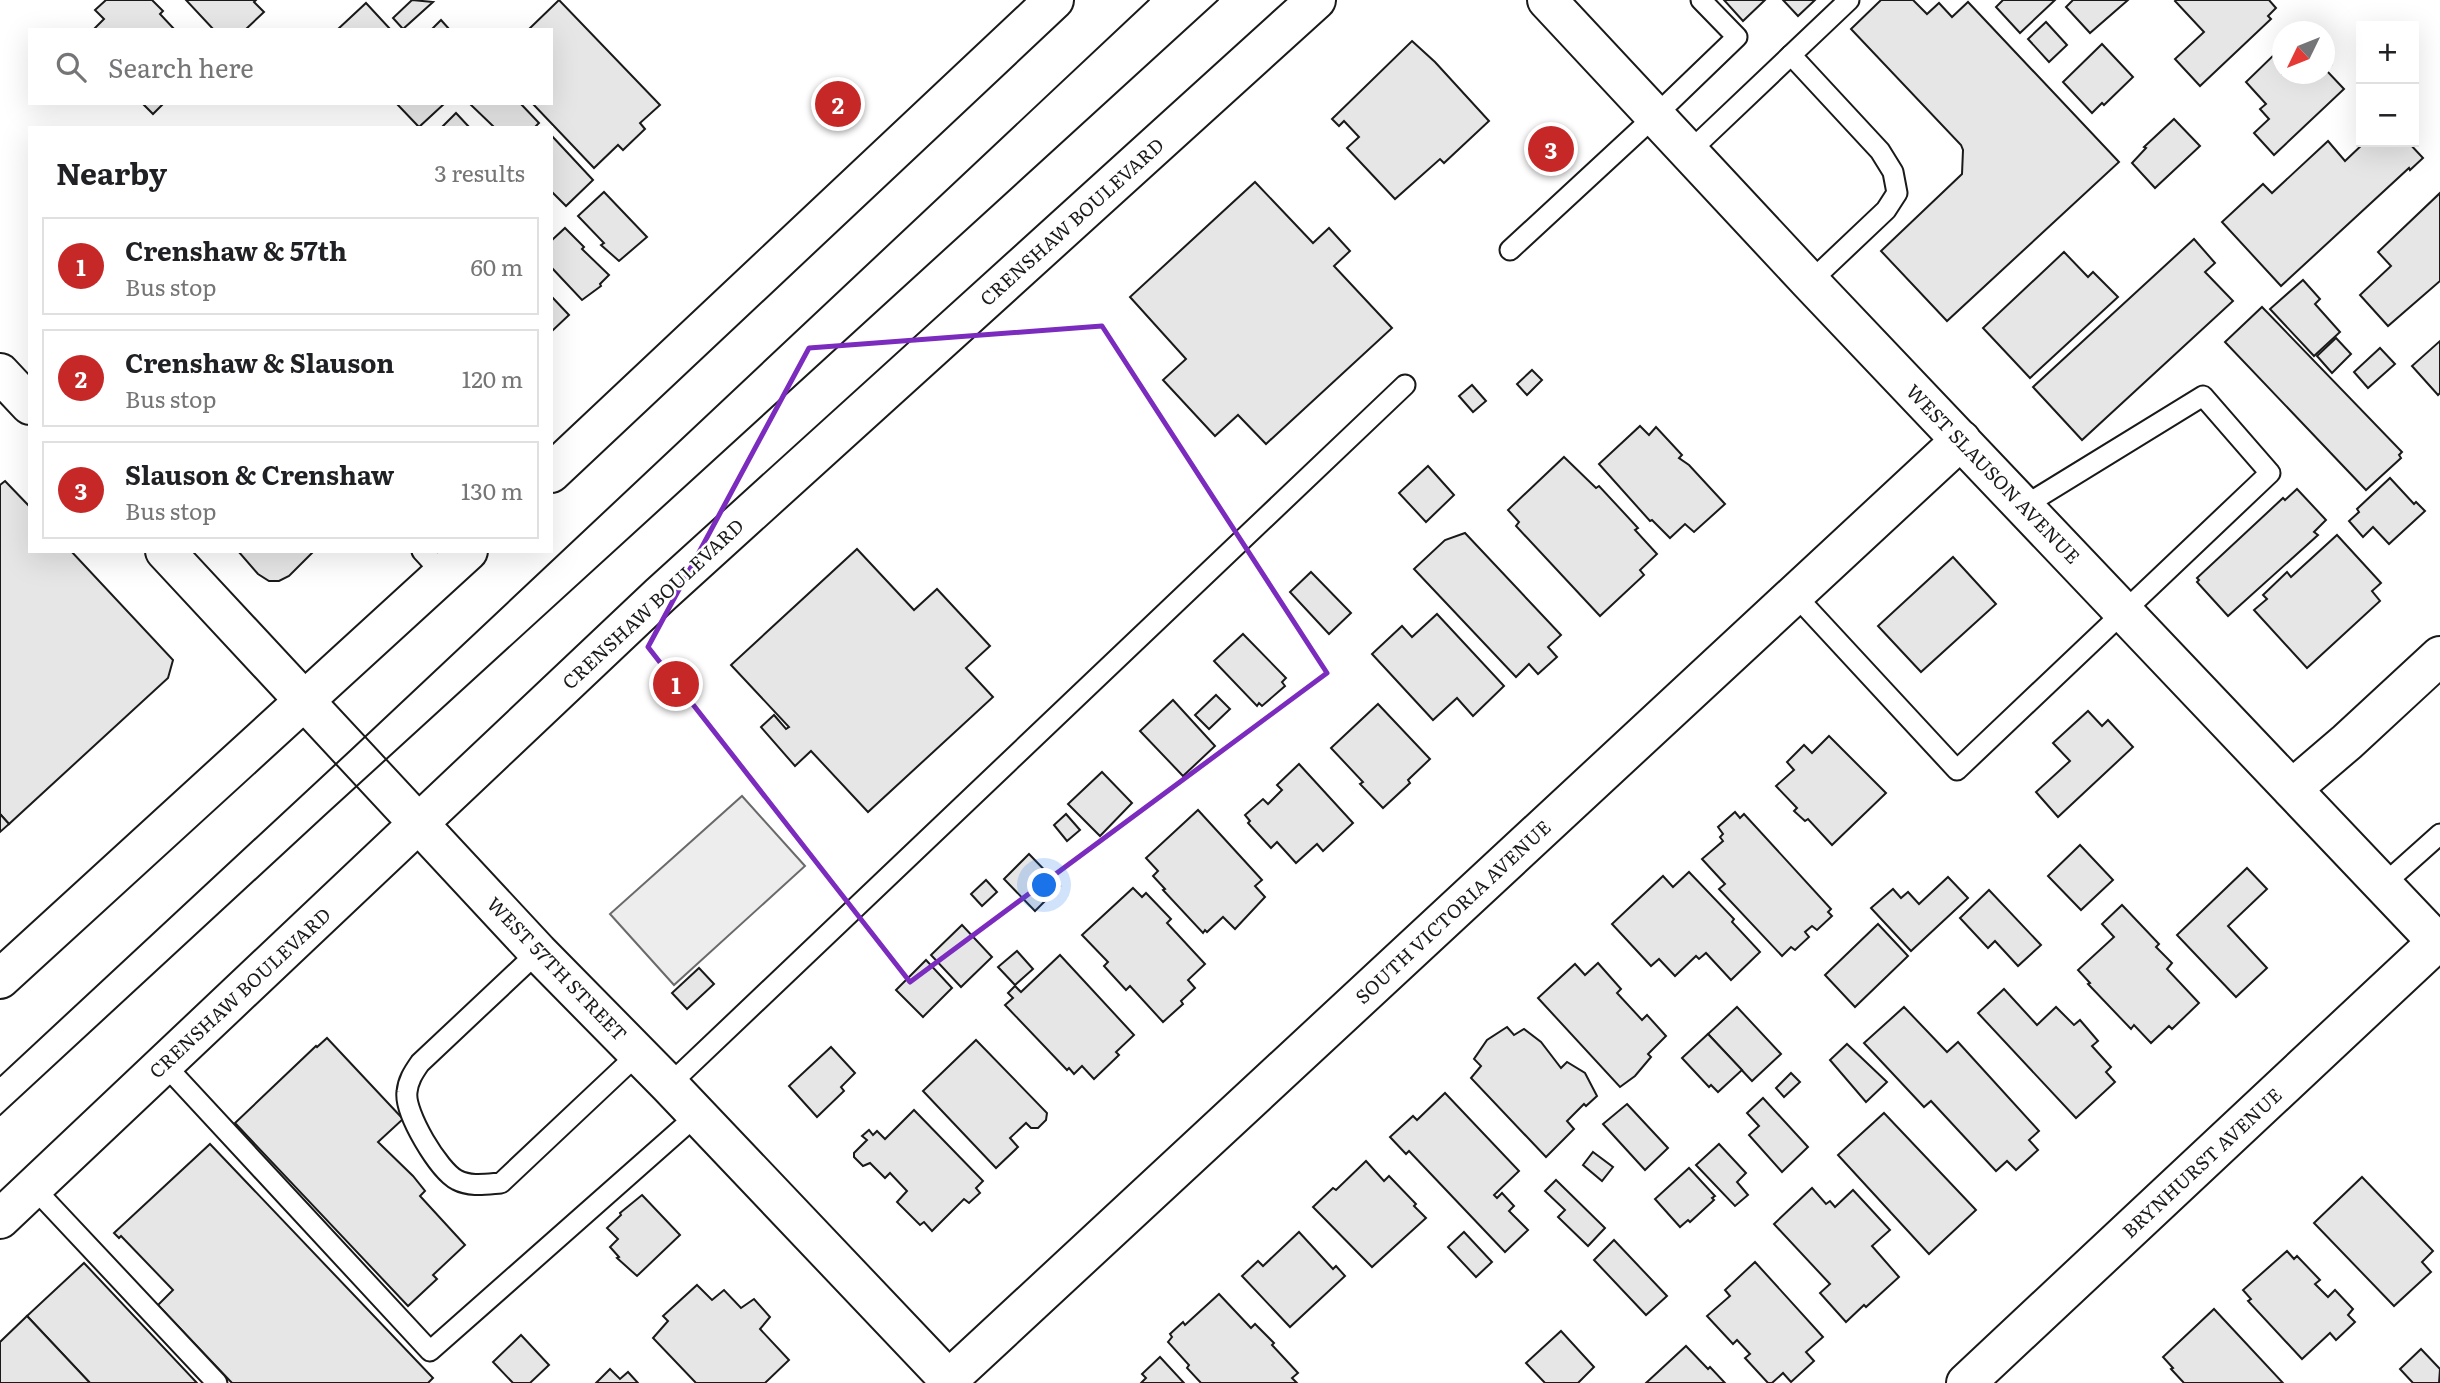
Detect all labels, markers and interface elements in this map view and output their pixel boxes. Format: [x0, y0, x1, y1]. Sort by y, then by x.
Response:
north arrow [2272, 21, 2335, 84]
map controls [2356, 21, 2419, 147]
button: + [2356, 21, 2419, 84]
search box [28, 28, 553, 105]
text: Search here [108, 47, 254, 86]
icon: search [52, 48, 90, 86]
pin: 2 [815, 78, 861, 130]
button: − [2356, 84, 2419, 147]
pin: 3 [1528, 123, 1574, 175]
street label: CRENSHAW BOULEVARD [973, 131, 1170, 312]
text: Nearby [56, 150, 167, 194]
text: 3 results [434, 155, 525, 189]
text: Crenshaw & 57th [125, 230, 347, 269]
text: 1 [76, 249, 86, 283]
text: 60 m [470, 249, 523, 283]
text: Bus stop [125, 269, 217, 303]
text: Crenshaw & Slauson [125, 342, 394, 381]
text: 2 [75, 361, 87, 395]
text: 120 m [462, 361, 523, 395]
street label: WEST SLAUSON AVENUE [1900, 377, 2087, 569]
text: Bus stop [125, 381, 217, 415]
text: Slauson & Crenshaw [125, 454, 394, 493]
text: 3 [75, 473, 87, 507]
text: 130 m [461, 473, 523, 507]
text: Bus stop [125, 493, 217, 527]
street label: CRENSHAW BOULEVARD [555, 511, 749, 695]
pin: 1 [653, 658, 699, 710]
street label: SOUTH VICTORIA AVENUE [1348, 813, 1556, 1010]
your location [1027, 868, 1061, 902]
street label: WEST 57TH STREET [481, 890, 634, 1047]
street label: CRENSHAW BOULEVARD [142, 900, 336, 1084]
street label: BRYNHURST AVENUE [2115, 1081, 2287, 1244]

